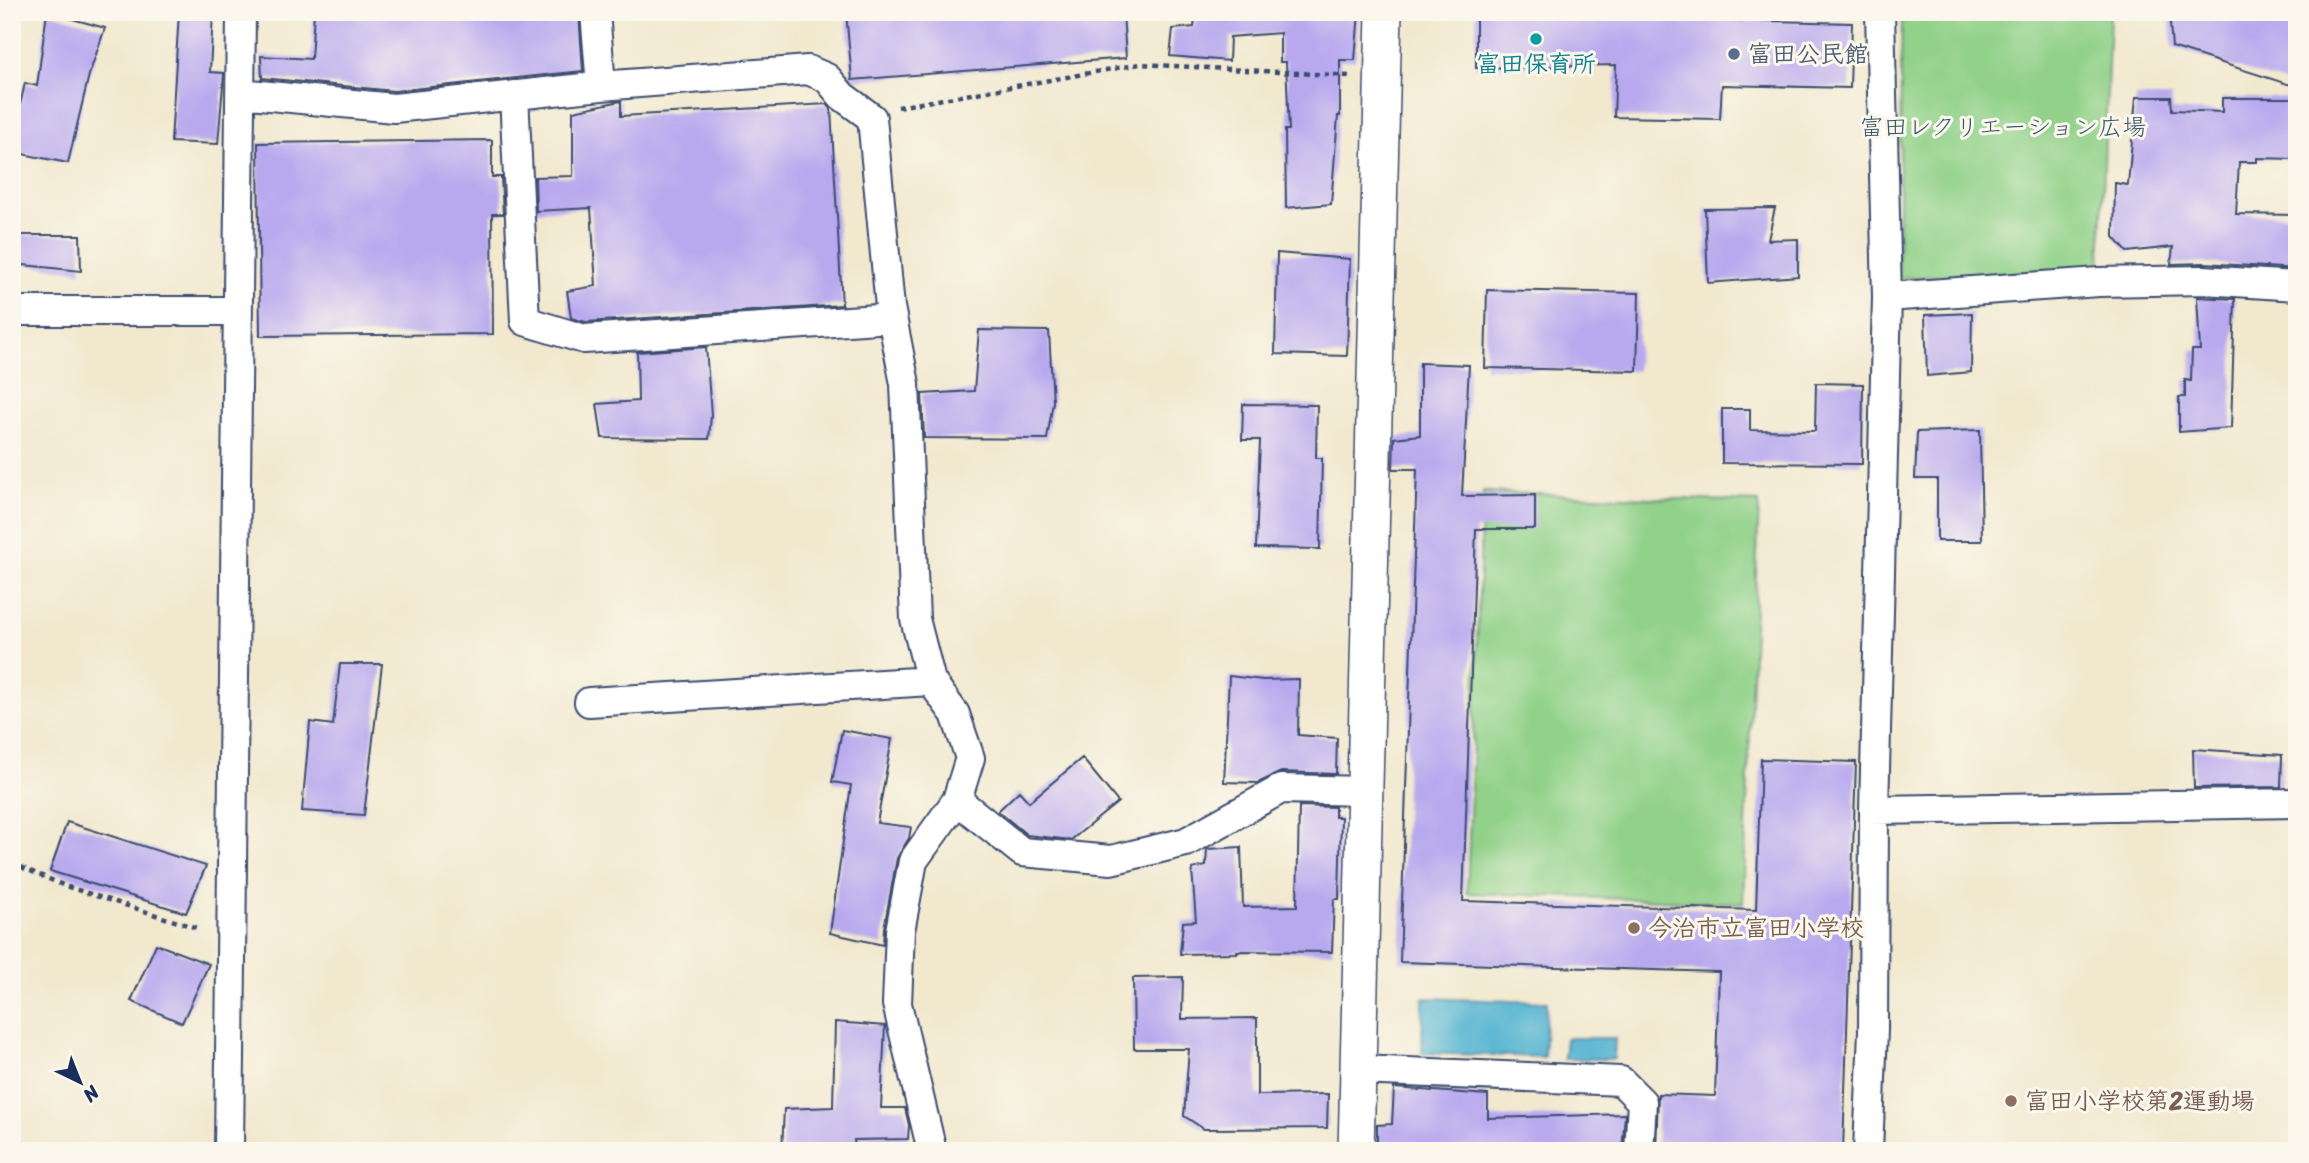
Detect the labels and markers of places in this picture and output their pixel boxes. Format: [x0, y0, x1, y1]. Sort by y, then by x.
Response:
marker: 富田保育所 [1528, 31, 1544, 47]
place label: 富田公民館 [1748, 33, 1868, 75]
place label: 富田保育所 [1476, 43, 1596, 85]
marker: 富田公民館 [1726, 46, 1742, 62]
place label: 今治市立富田小学校 [1648, 907, 1864, 949]
marker: 今治市立富田小学校 [1626, 920, 1642, 936]
place label: 富田小学校第2運動場 [2025, 1080, 2255, 1122]
marker: 富田小学校第2運動場 [2003, 1093, 2019, 1109]

